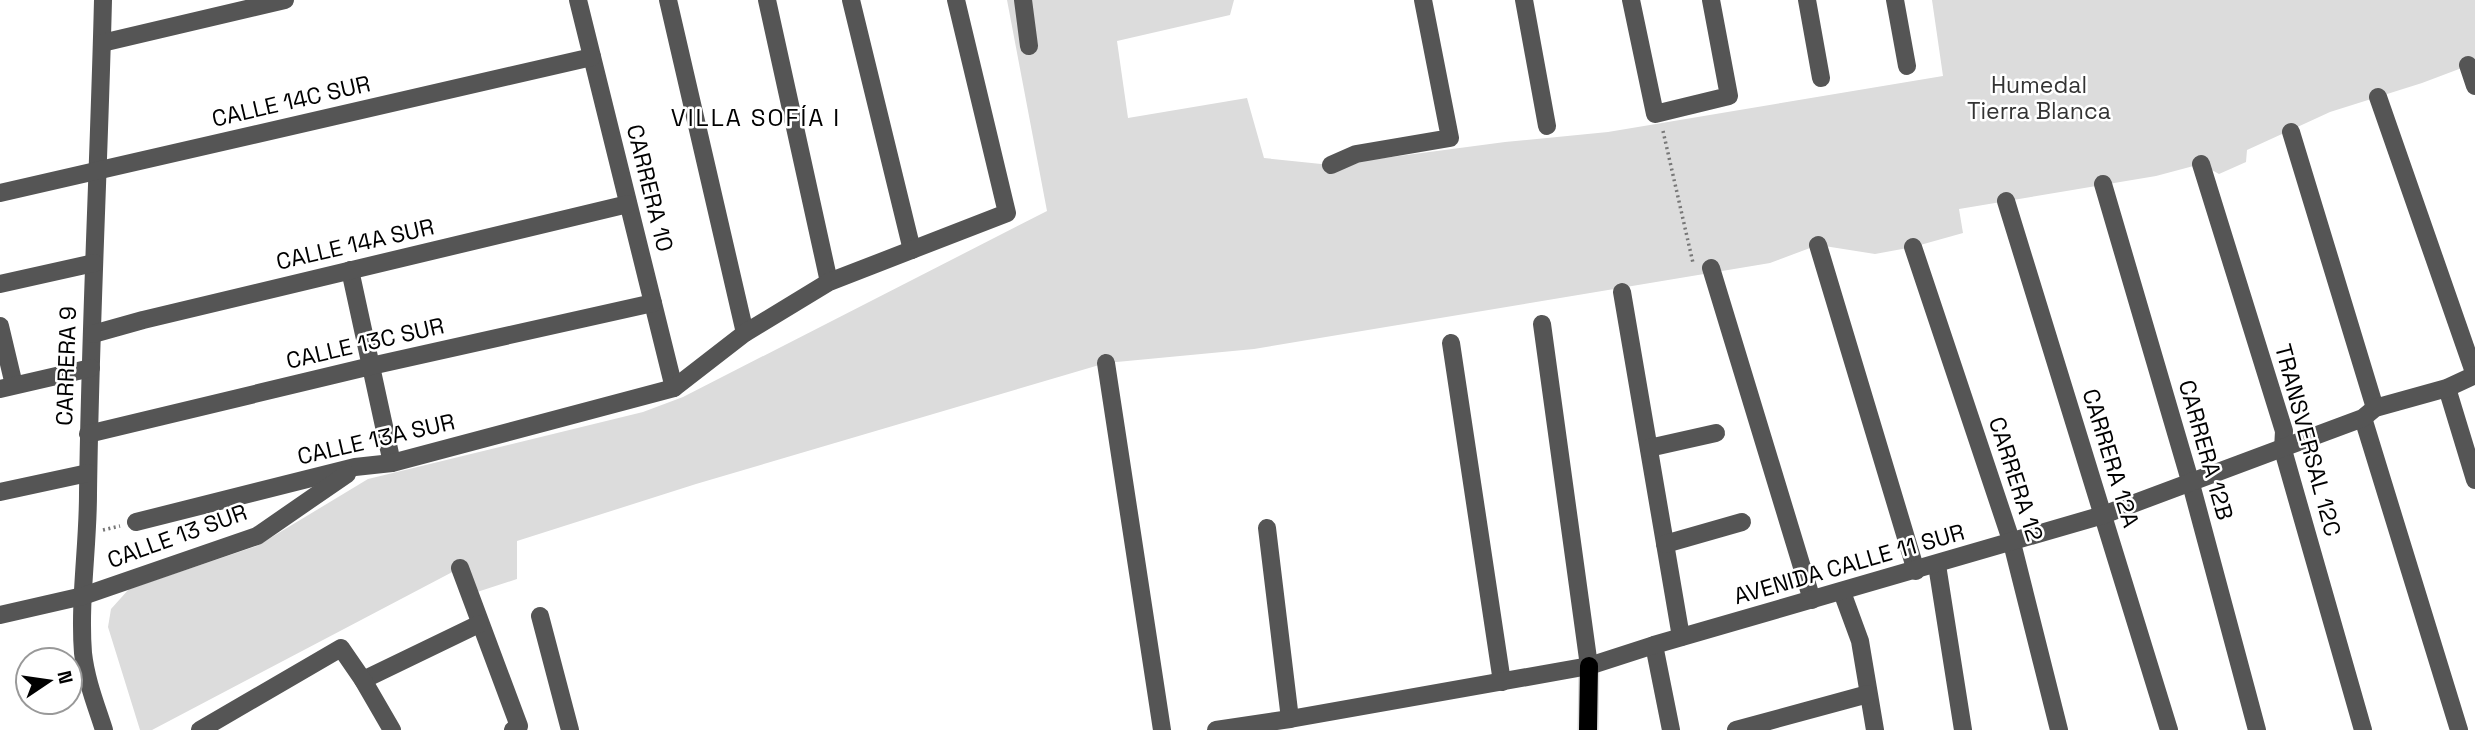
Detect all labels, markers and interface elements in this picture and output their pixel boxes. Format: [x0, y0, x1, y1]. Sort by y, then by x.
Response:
street label: CALLE 14C SUR [209, 68, 373, 134]
park label: Humedal Tierra Blanca [1967, 70, 2111, 126]
district label: VILLA SOFÍA I [671, 102, 841, 133]
street label: CARRERA 10 [620, 121, 680, 255]
street label: CALLE 14A SUR [273, 211, 437, 277]
street label: CARRERA 9 [49, 306, 83, 426]
street label: CALLE 13C SUR [283, 310, 447, 376]
street label: TRANSVERSAL 12C [2268, 341, 2348, 539]
street label: CARRERA 12B [2172, 376, 2240, 524]
street label: CARRERA 12A [2076, 385, 2146, 531]
street label: CALLE 13A SUR [294, 406, 458, 472]
street label: CARRERA 12 [1982, 413, 2050, 545]
street label: CALLE 13 SUR [103, 497, 251, 575]
street label: AVENIDA CALLE 11 SUR [1730, 517, 1968, 611]
north arrow [14, 646, 84, 716]
text: N [51, 668, 79, 686]

